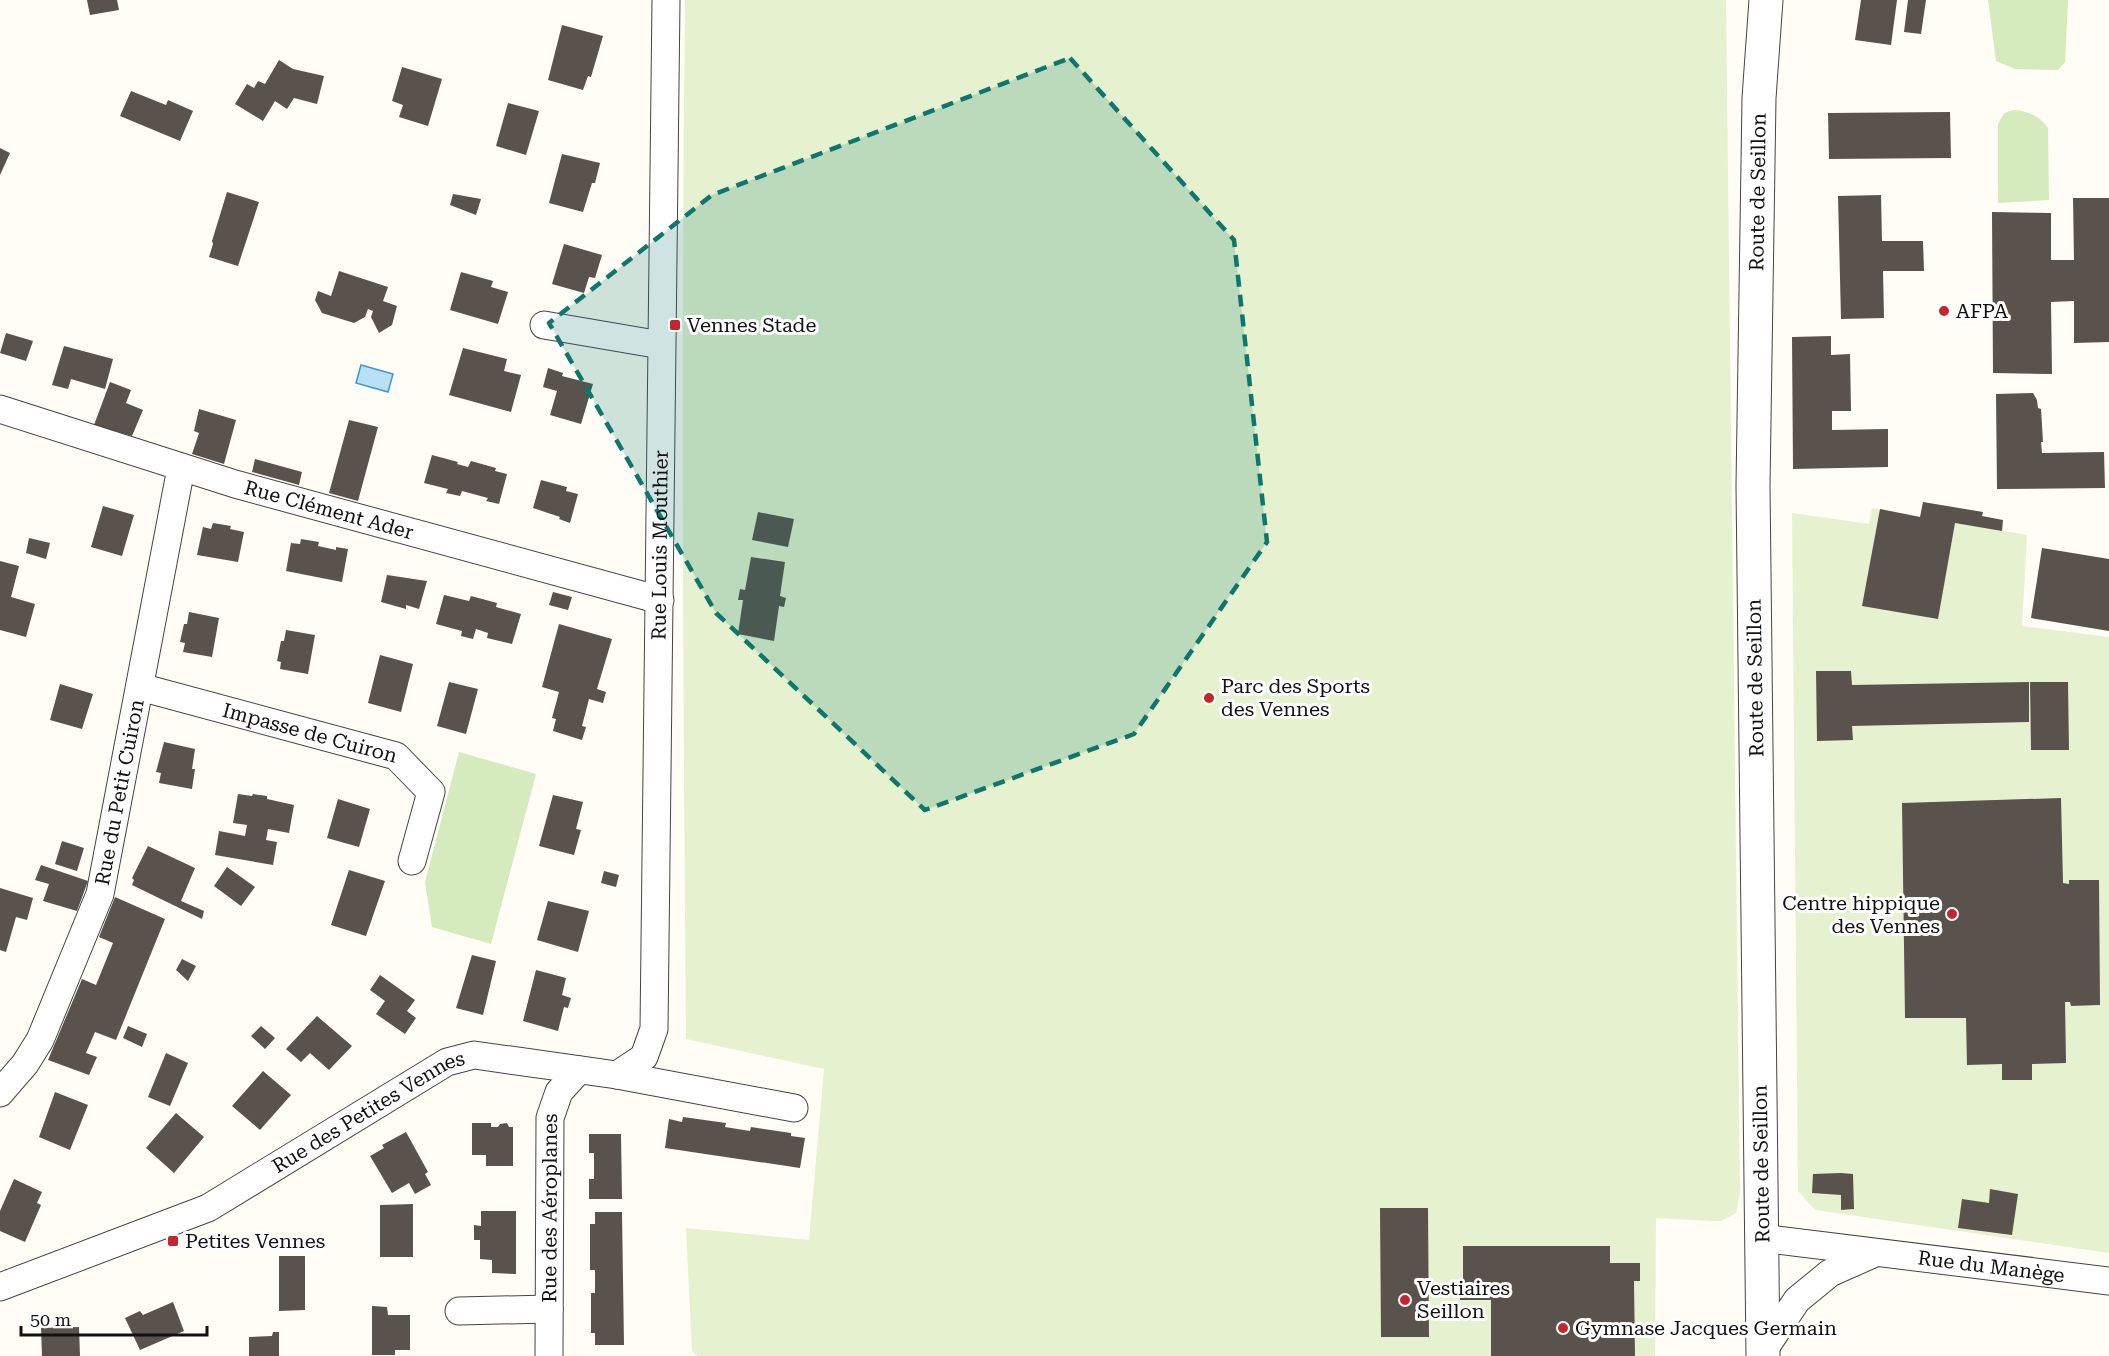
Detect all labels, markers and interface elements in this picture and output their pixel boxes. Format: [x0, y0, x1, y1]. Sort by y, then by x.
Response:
street label: Route de Seillon [1744, 113, 1771, 271]
place label: AFPA [1956, 299, 2008, 323]
marker: AFPA [1937, 304, 1951, 318]
place label: Vennes Stade [687, 313, 816, 337]
marker: Vennes Stade [668, 318, 682, 332]
street label: Rue Louis Mouthier [647, 450, 673, 640]
street label: Rue Clément Ader [242, 475, 416, 544]
street label: Route de Seillon [1742, 599, 1768, 757]
place label: Parc des Sports des Vennes [1221, 674, 1370, 721]
marker: Parc des Sports des Vennes [1202, 691, 1216, 705]
street label: Rue du Petit Cuiron [90, 697, 149, 887]
street label: Impasse de Cuiron [220, 698, 400, 768]
place label: Centre hippique des Vennes [1782, 891, 1940, 938]
marker: Centre hippique des Vennes [1945, 907, 1959, 921]
street label: Rue des Petites Vennes [268, 1046, 467, 1178]
street label: Route de Seillon [1748, 1085, 1774, 1243]
street label: Rue des Aéroplanes [537, 1113, 562, 1303]
place label: Petites Vennes [185, 1229, 325, 1253]
marker: Petites Vennes [166, 1234, 180, 1248]
street label: Rue du Manège [1916, 1245, 2066, 1287]
place label: Vestiaires Seillon [1417, 1276, 1510, 1323]
marker: Vestiaires Seillon [1398, 1293, 1412, 1307]
scale bar [21, 1299, 207, 1337]
text: 50 m [30, 1309, 71, 1330]
place label: Gymnase Jacques Germain [1575, 1316, 1837, 1340]
marker: Gymnase Jacques Germain [1556, 1321, 1570, 1335]

